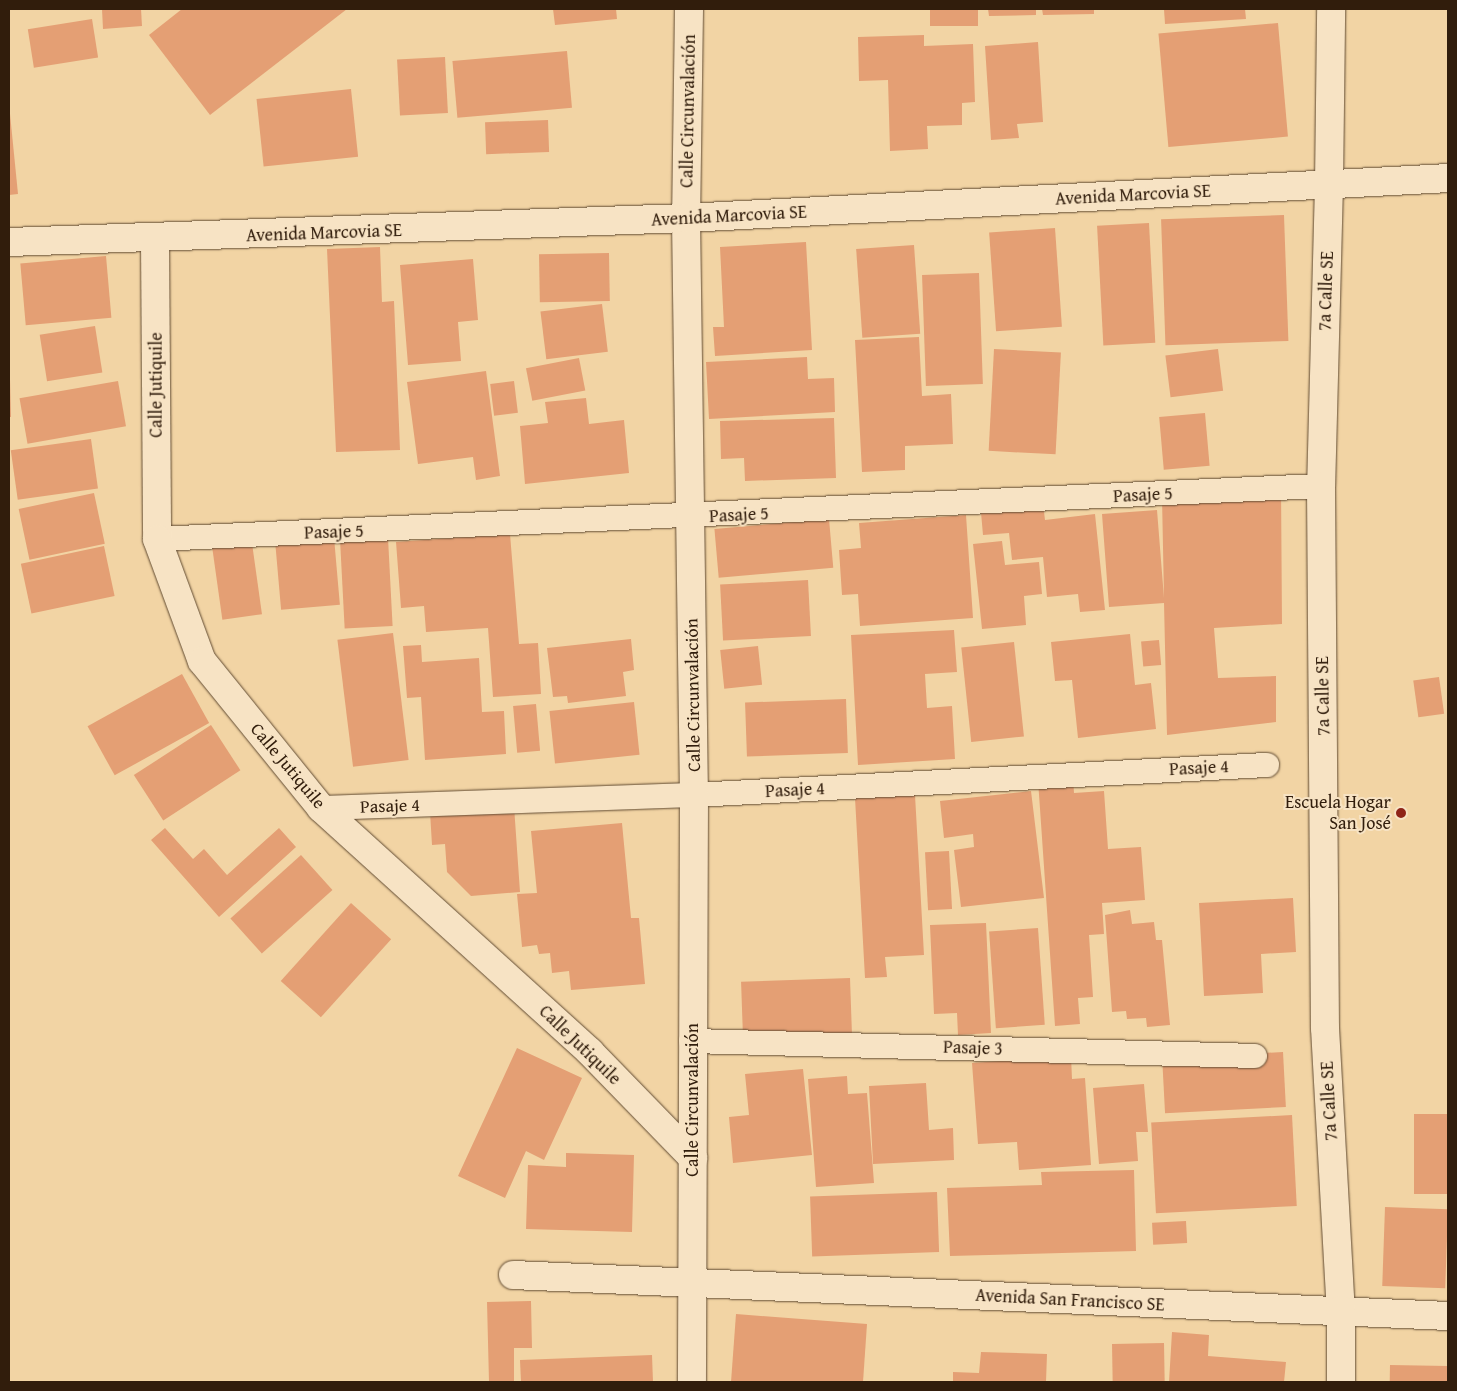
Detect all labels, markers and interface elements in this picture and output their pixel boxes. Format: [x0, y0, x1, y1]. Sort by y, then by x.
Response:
street label: Calle Circunvalación [676, 34, 700, 188]
street label: Avenida Marcovia SE [1055, 180, 1211, 210]
street label: Avenida Marcovia SE [651, 201, 807, 231]
street label: Avenida Marcovia SE [246, 219, 402, 247]
street label: 7a Calle SE [1314, 251, 1338, 331]
street label: Calle Jutiquile [145, 332, 167, 438]
street label: Pasaje 5 [1113, 483, 1173, 507]
street label: Pasaje 5 [709, 503, 769, 527]
street label: Pasaje 5 [304, 520, 364, 544]
street label: Calle Circunvalación [681, 618, 705, 772]
street label: 7a Calle SE [1312, 656, 1334, 736]
street label: Calle Jutiquile [246, 719, 330, 813]
street label: Pasaje 4 [1169, 756, 1229, 780]
street label: Pasaje 4 [765, 778, 825, 802]
place label: Escuela Hogar San José [1285, 792, 1391, 834]
street label: Pasaje 4 [360, 794, 420, 818]
marker: Escuela Hogar San José [1395, 807, 1407, 819]
street label: Calle Jutiquile [535, 1001, 625, 1089]
street label: Calle Circunvalación [681, 1023, 703, 1177]
street label: Pasaje 3 [943, 1036, 1003, 1060]
street label: 7a Calle SE [1316, 1061, 1342, 1141]
street label: Avenida San Francisco SE [975, 1284, 1165, 1316]

